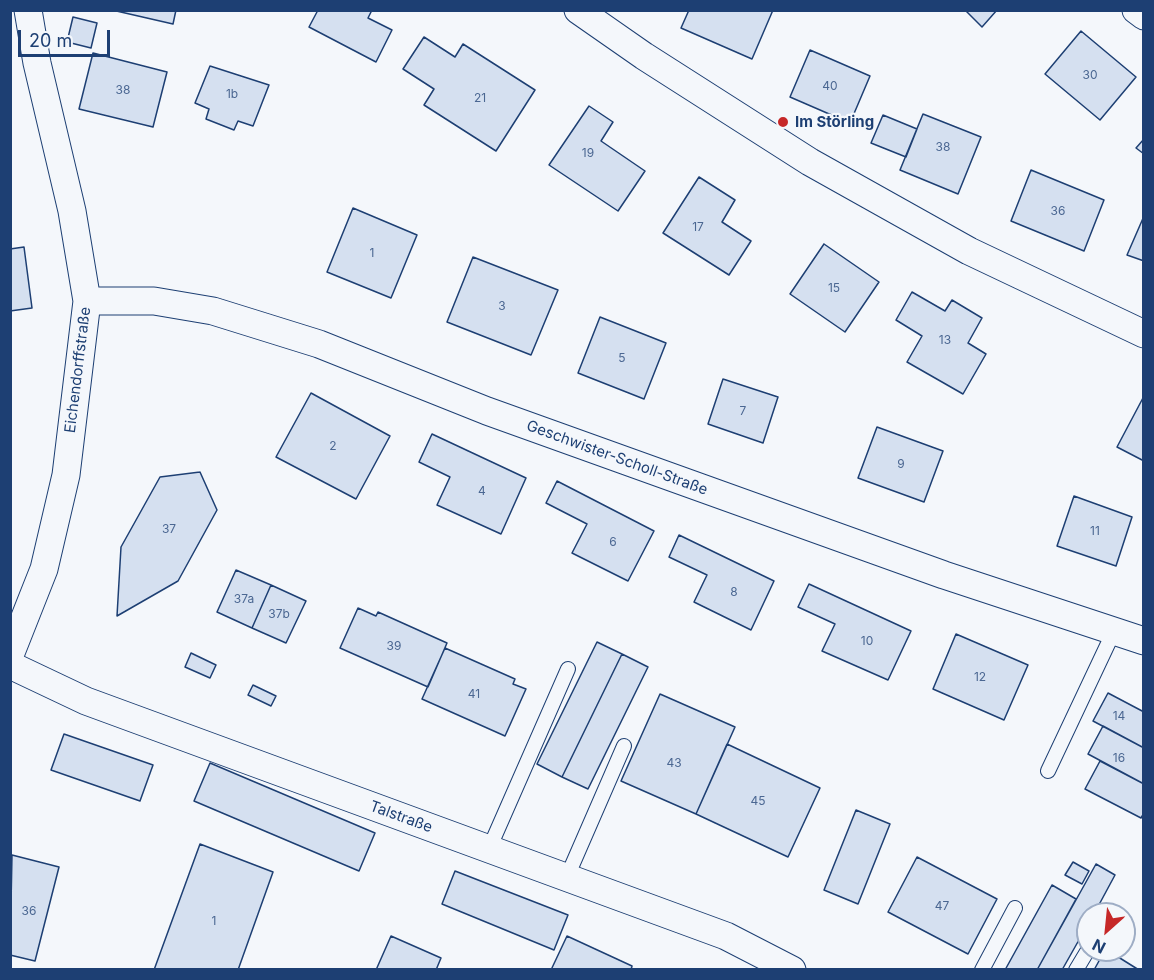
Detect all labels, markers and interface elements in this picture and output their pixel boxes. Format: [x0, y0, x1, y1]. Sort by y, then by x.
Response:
scale bar [21, 18, 112, 56]
text: 20 m [29, 30, 72, 51]
house number: 30 [1083, 68, 1097, 82]
house number: 40 [822, 79, 838, 93]
house number: 38 [116, 83, 130, 97]
house number: 1b [226, 87, 238, 101]
house number: 21 [474, 91, 486, 105]
place label: Im Störling [795, 113, 874, 131]
marker: Im Störling [776, 115, 790, 129]
house number: 38 [936, 140, 950, 154]
house number: 19 [582, 146, 594, 160]
house number: 36 [1051, 204, 1065, 218]
house number: 17 [692, 220, 704, 234]
house number: 1 [370, 246, 374, 260]
house number: 15 [828, 281, 840, 295]
house number: 3 [498, 299, 506, 313]
street label: Eichendorffstraße [61, 306, 95, 434]
house number: 13 [939, 333, 951, 347]
house number: 5 [618, 351, 626, 365]
house number: 7 [740, 404, 746, 418]
street label: Geschwister-Scholl-Straße [524, 417, 710, 499]
house number: 2 [329, 439, 337, 453]
house number: 9 [897, 457, 905, 471]
house number: 4 [478, 484, 486, 498]
house number: 37 [162, 522, 176, 536]
house number: 11 [1090, 524, 1100, 538]
house number: 6 [609, 535, 617, 549]
house number: 8 [730, 585, 738, 599]
house number: 37a [234, 592, 254, 606]
house number: 37b [268, 607, 290, 621]
house number: 10 [861, 634, 873, 648]
house number: 39 [387, 639, 401, 653]
house number: 12 [974, 670, 986, 684]
house number: 41 [468, 687, 480, 701]
house number: 14 [1113, 709, 1125, 723]
house number: 16 [1113, 751, 1125, 765]
house number: 43 [666, 756, 682, 770]
house number: 45 [750, 794, 766, 808]
street label: Talstraße [367, 797, 435, 837]
house number: 47 [935, 899, 949, 913]
north arrow [1076, 902, 1136, 962]
house number: 36 [22, 904, 36, 918]
house number: 1 [212, 914, 216, 928]
text: N [1089, 935, 1109, 958]

